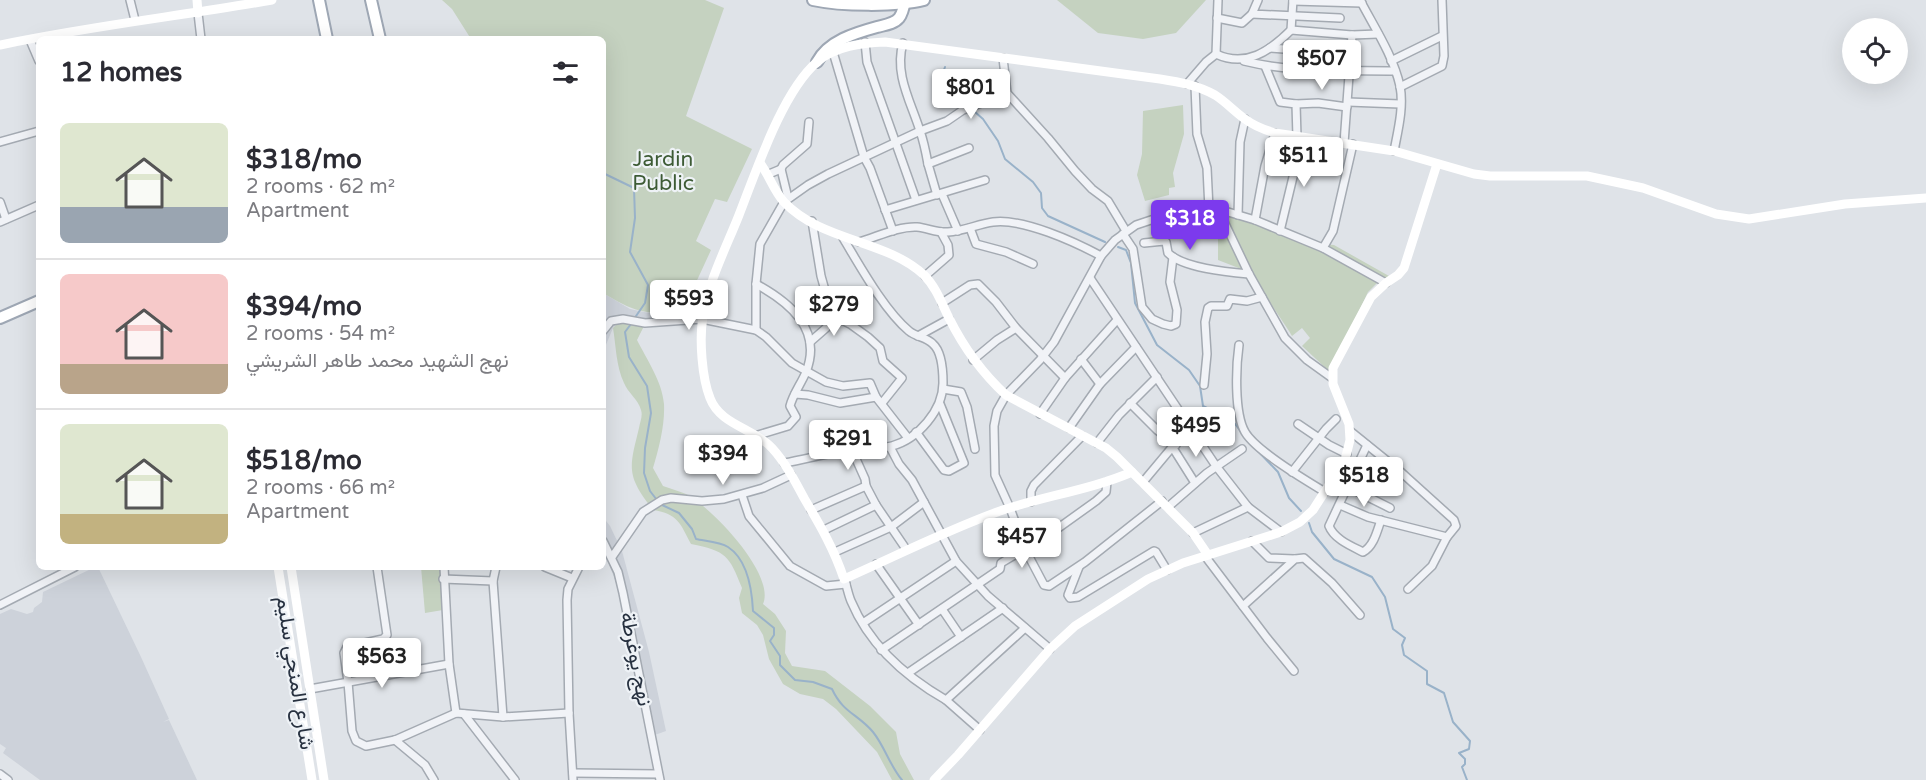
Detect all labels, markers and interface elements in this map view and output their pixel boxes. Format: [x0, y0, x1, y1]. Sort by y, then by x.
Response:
map controls [1842, 18, 1908, 84]
button: locate [1842, 18, 1908, 84]
pin: $507 [1286, 40, 1358, 91]
text: $507 [1297, 47, 1347, 71]
icon: filters [549, 56, 582, 89]
text: 12 homes [60, 57, 182, 88]
pin: $801 [935, 69, 1007, 120]
text: $801 [946, 76, 996, 100]
pin: $511 [1268, 137, 1340, 188]
text: $318/mo [246, 144, 362, 175]
text: $511 [1279, 144, 1329, 168]
icon: home [108, 147, 180, 219]
park label: Jardin Public [632, 147, 694, 196]
text: 2 rooms · 62 m² [246, 175, 395, 199]
text: Apartment [246, 199, 349, 223]
pin: $318 [1154, 200, 1226, 251]
text: $318 [1165, 207, 1215, 231]
pin: $593 [653, 280, 725, 331]
pin: $279 [798, 286, 870, 337]
text: $593 [664, 287, 714, 311]
text: $394/mo [246, 291, 362, 322]
text: $279 [809, 293, 859, 317]
icon: home [108, 298, 180, 370]
text: 2 rooms · 54 m² [246, 322, 395, 346]
text: نهج الشهيد محمد طاهر الشريشي [246, 349, 509, 373]
pin: $495 [1160, 407, 1232, 458]
text: $495 [1171, 414, 1221, 438]
pin: $291 [812, 420, 884, 471]
text: $291 [823, 427, 873, 451]
pin: $394 [687, 435, 759, 486]
text: $394 [698, 442, 748, 466]
text: $518/mo [246, 445, 362, 476]
icon: home [108, 448, 180, 520]
pin: $518 [1328, 457, 1400, 508]
text: $518 [1339, 464, 1389, 488]
text: 2 rooms · 66 m² [246, 476, 395, 500]
text: Apartment [246, 500, 349, 524]
pin: $457 [986, 518, 1058, 569]
text: $457 [997, 525, 1047, 549]
street label: شارع المنجي سليم [267, 594, 319, 752]
street label: نهج يوغرطة [614, 610, 657, 708]
pin: $563 [346, 638, 418, 689]
text: $563 [357, 645, 407, 669]

